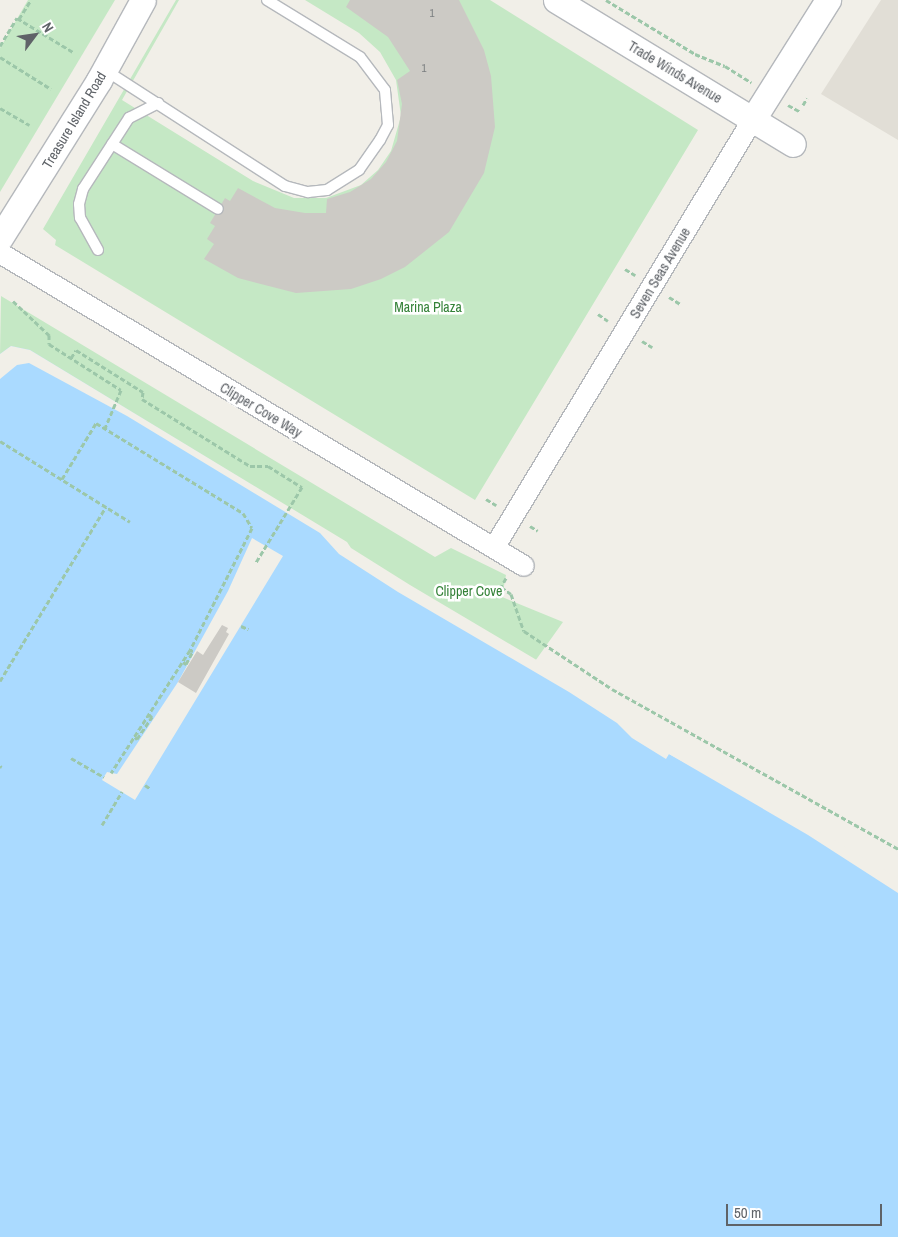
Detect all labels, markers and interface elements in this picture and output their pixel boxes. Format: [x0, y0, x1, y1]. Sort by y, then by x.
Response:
house number: 1 [429, 6, 435, 20]
north arrow [10, 10, 60, 60]
text: N [38, 19, 58, 35]
street label: Trade Winds Avenue [625, 37, 725, 107]
house number: 1 [421, 61, 427, 75]
street label: Treasure Island Road [38, 69, 110, 171]
street label: Seven Seas Avenue [626, 224, 694, 322]
park label: Marina Plaza [394, 299, 462, 315]
street label: Clipper Cove Way [217, 379, 305, 441]
park label: Clipper Cove [436, 583, 502, 599]
scale bar [728, 1194, 884, 1226]
text: 50 m [734, 1202, 761, 1223]

